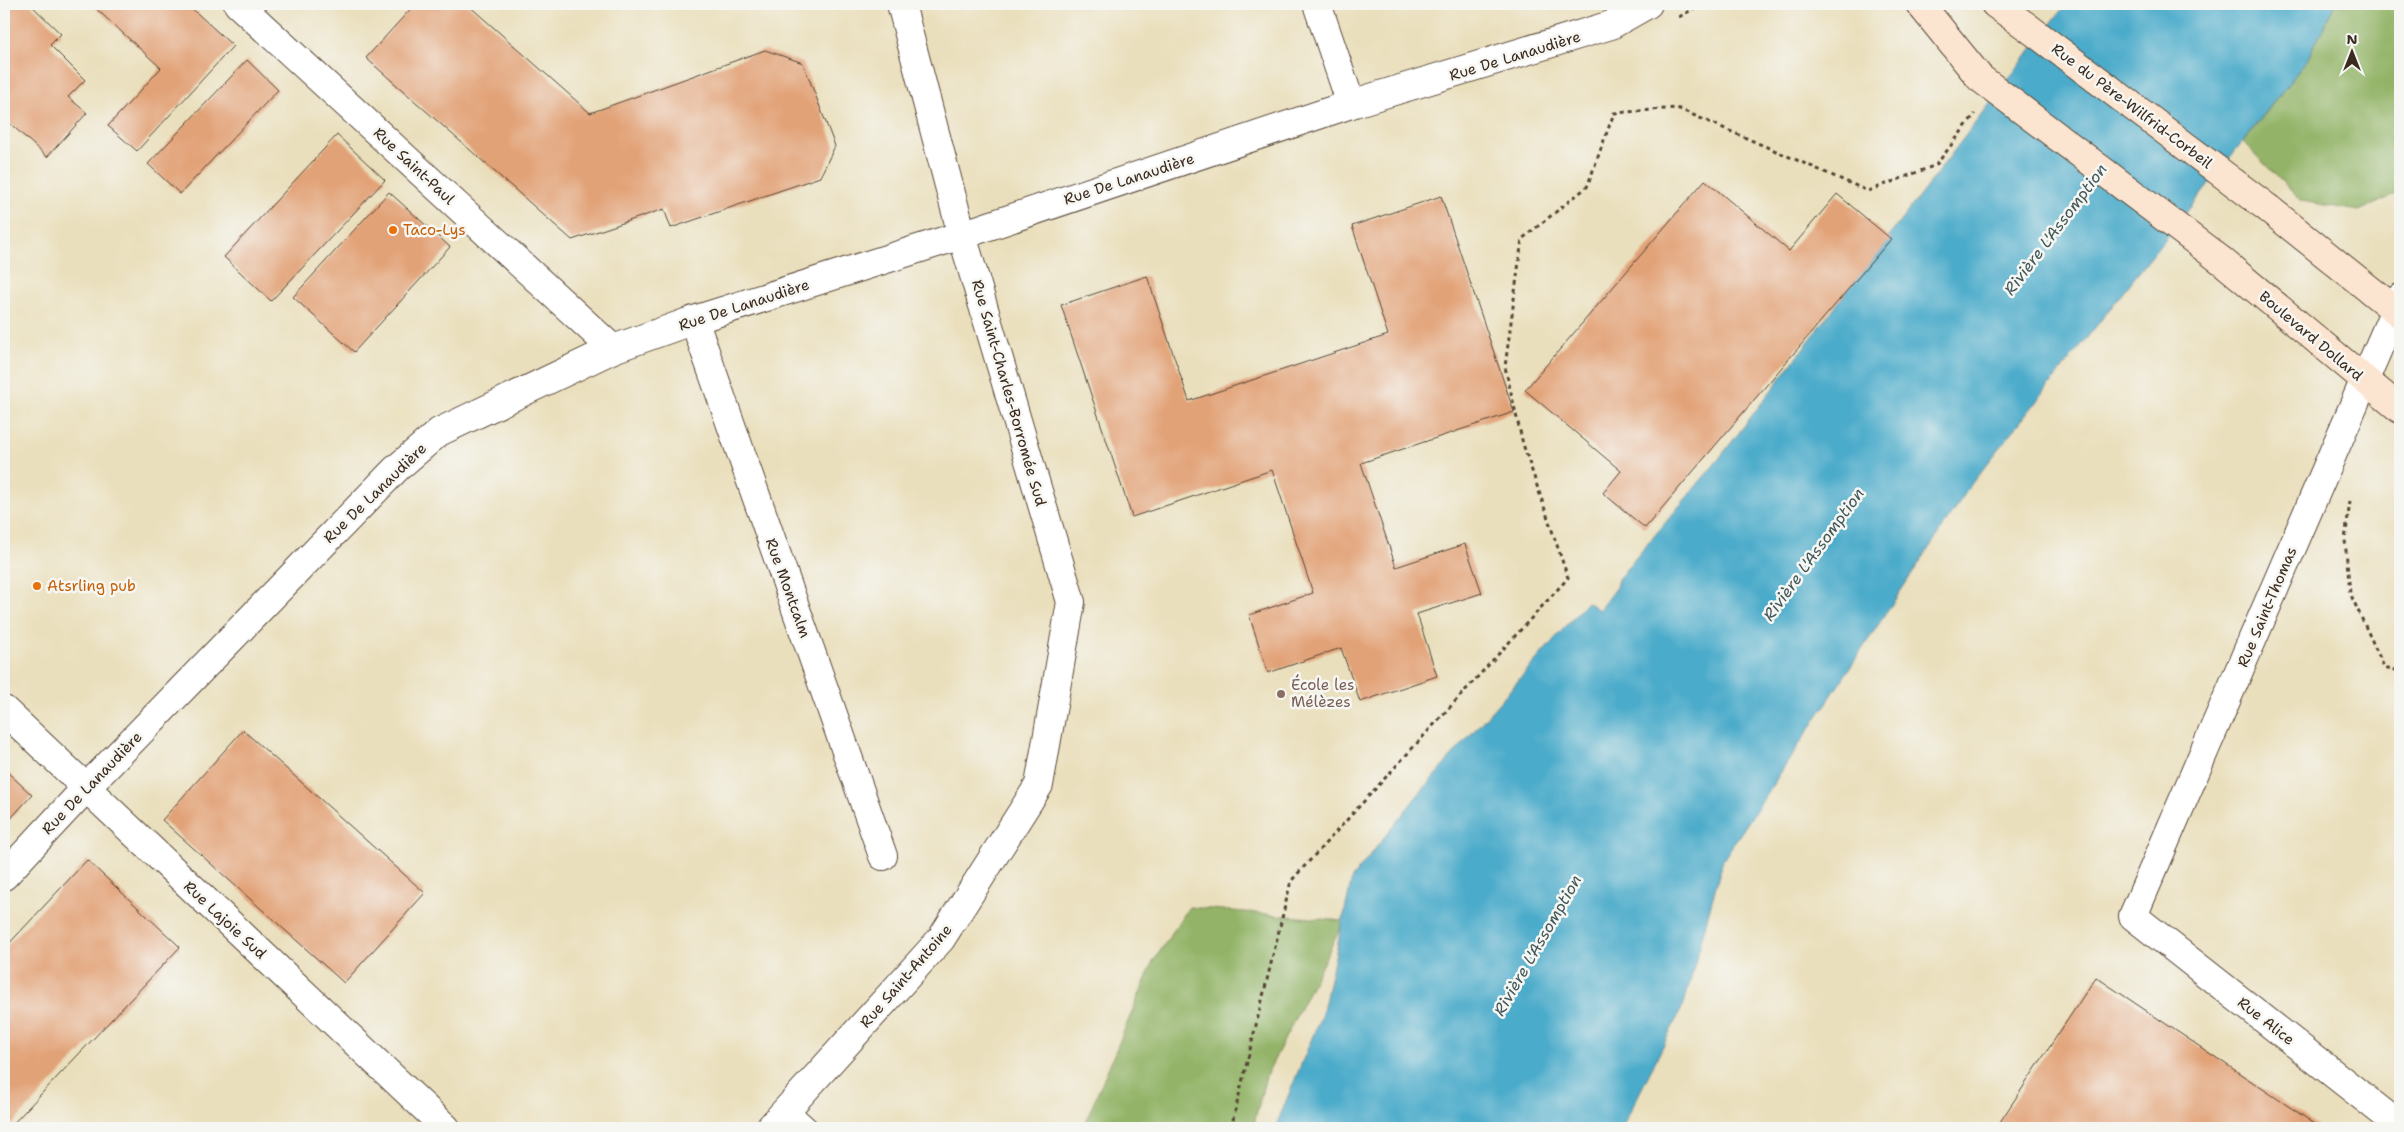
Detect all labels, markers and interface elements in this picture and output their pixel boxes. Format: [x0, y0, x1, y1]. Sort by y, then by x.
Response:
street label: Rue De Lanaudière [1447, 27, 1583, 85]
north arrow [2326, 28, 2376, 78]
text: N [2346, 30, 2358, 48]
street label: Rue du Père-Wilfrid-Corbeil [2048, 39, 2217, 173]
street label: Rue Saint-Paul [369, 123, 459, 209]
street label: Rue De Lanaudière [1061, 148, 1197, 210]
water label: Rivière L'Assomption [1999, 159, 2112, 299]
place label: Taco-Lys [403, 220, 466, 240]
marker: Taco-Lys [387, 224, 399, 236]
street label: Rue De Lanaudière [676, 274, 812, 336]
street label: Rue Saint-Charles-Borromée Sud [967, 277, 1051, 509]
street label: Boulevard Dollard [2255, 287, 2368, 386]
street label: Rue De Lanaudière [319, 439, 431, 547]
water label: Rivière L'Assomption [1758, 484, 1869, 625]
street label: Rue Montcalm [761, 535, 815, 641]
street label: Rue Saint-Thomas [2233, 544, 2301, 670]
place label: Atsrling pub [47, 576, 136, 596]
marker: Atsrling pub [31, 580, 43, 592]
place label: École les Mélèzes [1291, 674, 1354, 712]
marker: École les Mélèzes [1275, 688, 1287, 700]
street label: Rue De Lanaudière [38, 727, 146, 839]
water label: Rivière L'Assomption [1489, 871, 1586, 1019]
street label: Rue Lajoie Sud [179, 877, 271, 964]
street label: Rue Saint-Antoine [856, 920, 956, 1032]
street label: Rue Alice [2233, 992, 2299, 1050]

